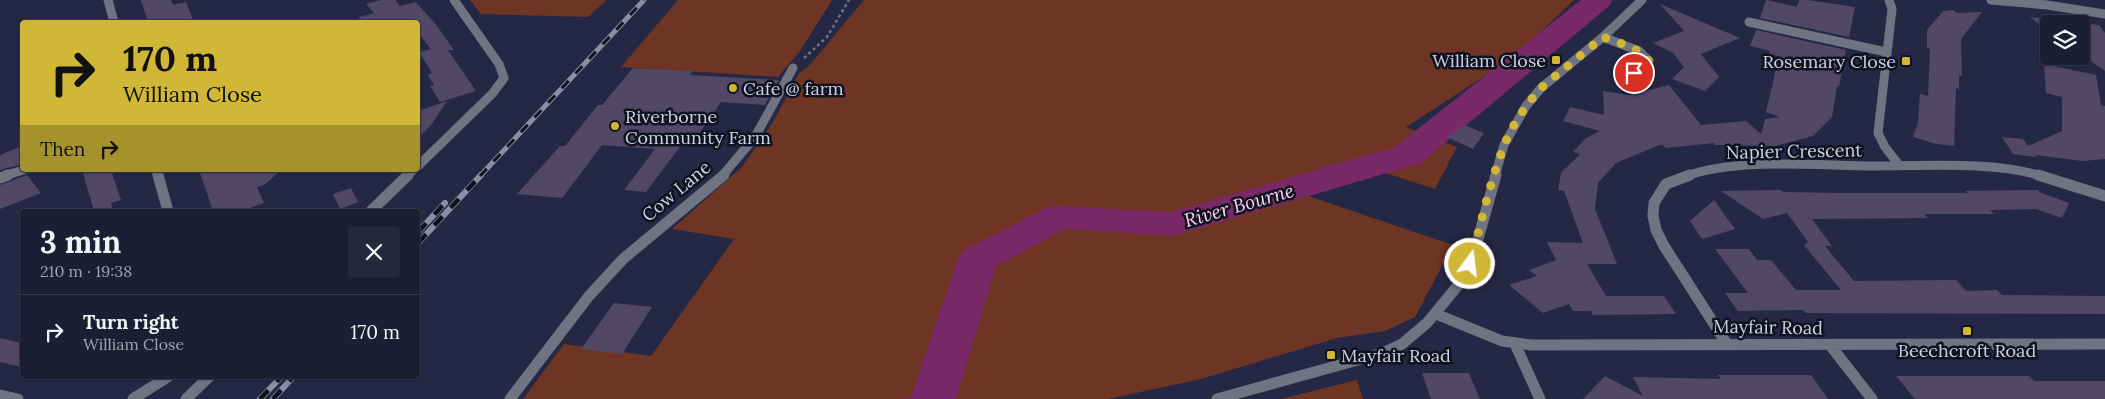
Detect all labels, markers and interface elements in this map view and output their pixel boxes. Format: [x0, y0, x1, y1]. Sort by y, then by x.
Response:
map controls [2040, 15, 2090, 65]
button: layers [2040, 15, 2090, 65]
text: 170 m [123, 36, 217, 81]
icon: right [40, 40, 105, 105]
place label: William Close [1432, 49, 1546, 72]
place label: Rosemary Close [1762, 50, 1896, 73]
pin [1613, 52, 1655, 94]
marker: William Close [1550, 54, 1562, 66]
marker: Rosemary Close [1900, 55, 1912, 67]
icon: arrive [1620, 59, 1648, 87]
place label: Cafe @ farm [743, 77, 844, 100]
text: William Close [123, 80, 262, 108]
marker: Cafe @ farm [727, 82, 739, 94]
place label: Riverborne Community Farm [625, 105, 771, 149]
marker: Riverborne Community Farm [609, 120, 621, 132]
icon: right [95, 135, 123, 163]
text: Then [40, 137, 85, 161]
street label: Napier Crescent [1726, 138, 1862, 164]
street label: Cow Lane [637, 155, 715, 226]
water label: River Bourne [1181, 178, 1297, 232]
text: 3 min [40, 223, 121, 261]
button: close [348, 226, 400, 278]
position arrow [1443, 237, 1495, 289]
text: 210 m · 19:38 [40, 261, 132, 281]
text: Turn right [83, 310, 179, 334]
street label: Mayfair Road [1713, 315, 1823, 339]
icon: right [40, 318, 68, 346]
text: 170 m [351, 320, 400, 344]
marker: Beechcroft Road [1961, 325, 1973, 337]
text: William Close [83, 334, 184, 354]
place label: Beechcroft Road [1898, 339, 2036, 362]
place label: Mayfair Road [1341, 344, 1451, 367]
marker: Mayfair Road [1325, 349, 1337, 361]

